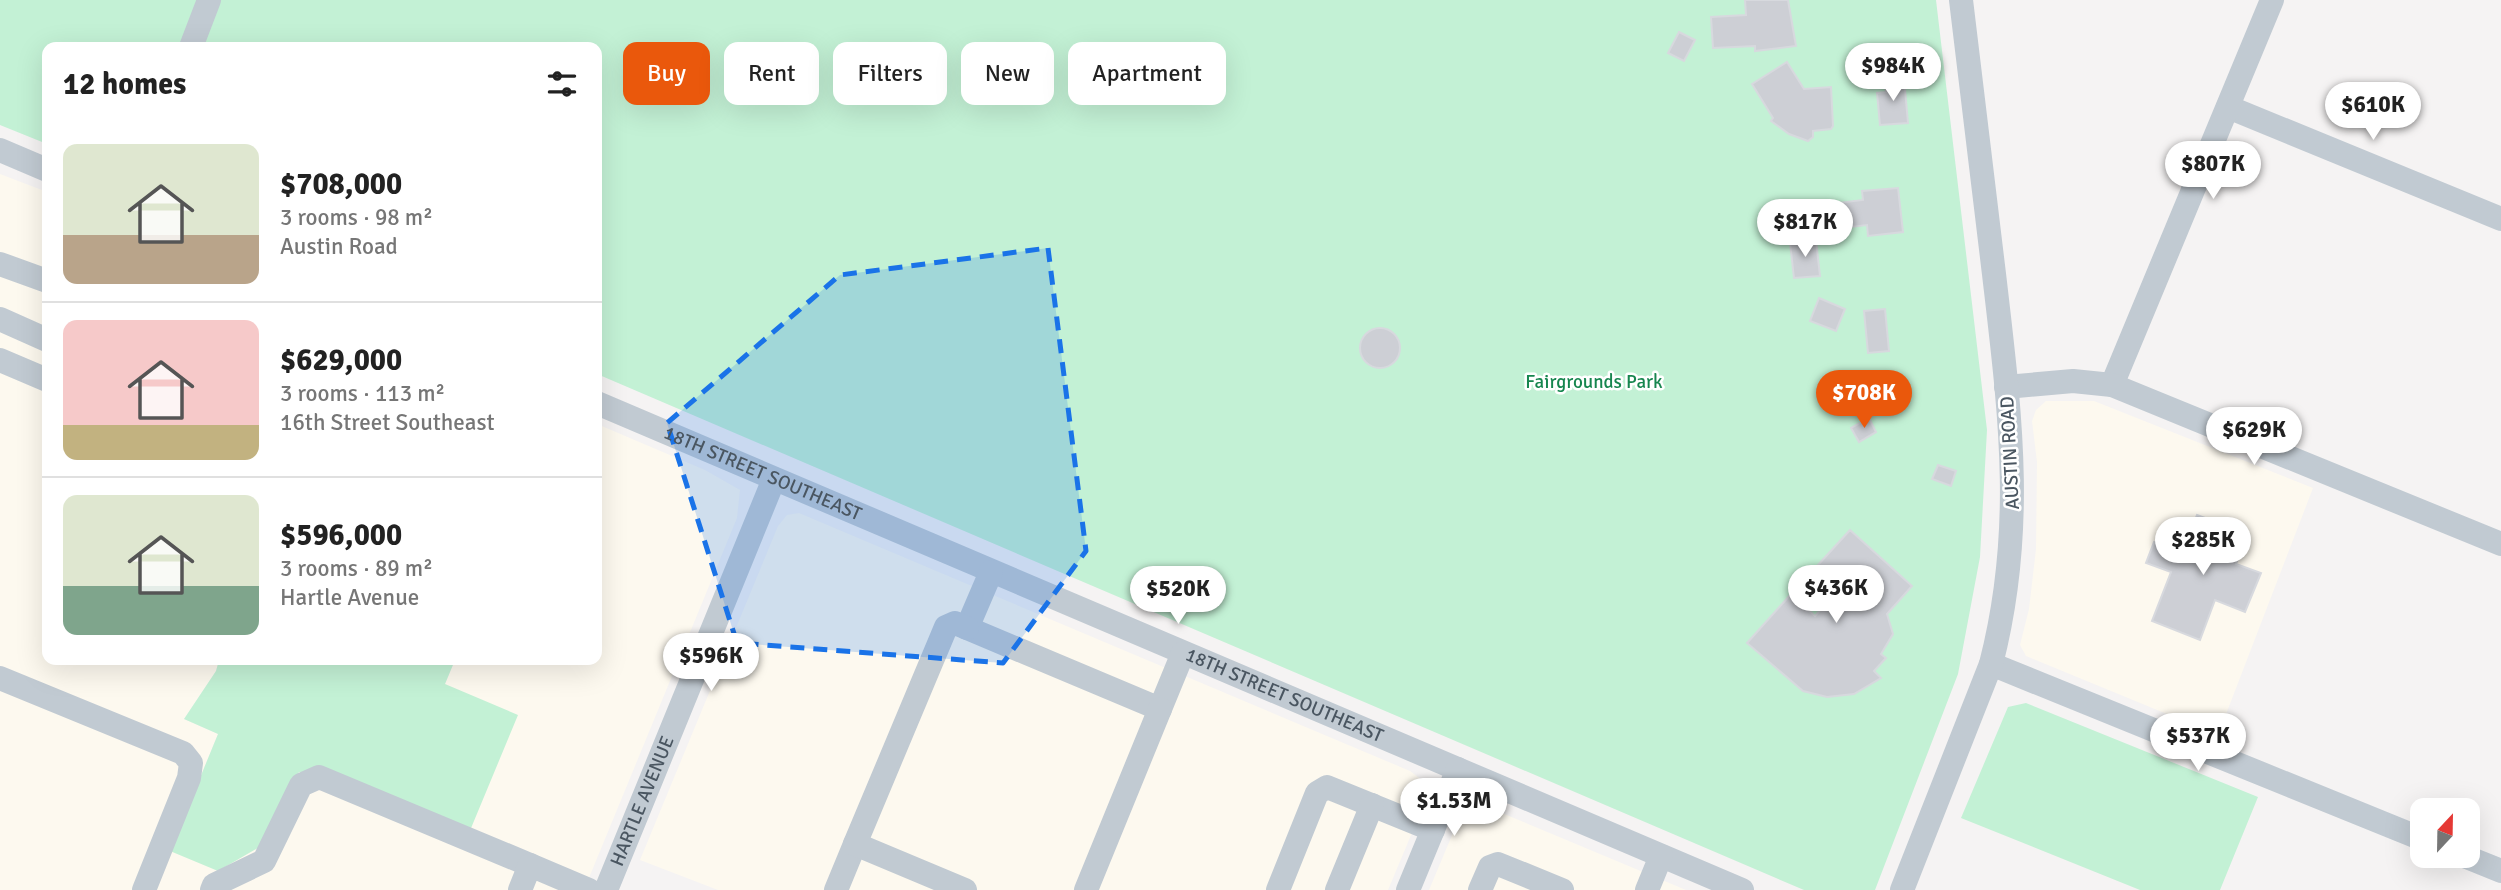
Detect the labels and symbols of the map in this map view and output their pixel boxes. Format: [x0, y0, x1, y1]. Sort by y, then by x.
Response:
pin: $984K [1844, 43, 1942, 103]
pin: $610K [2324, 82, 2422, 142]
pin: $807K [2164, 142, 2262, 201]
pin: $817K [1756, 200, 1854, 259]
park label: Fairgrounds Park [1525, 370, 1663, 394]
pin: $708K [1815, 370, 1913, 430]
street label: AUSTIN ROAD [1995, 396, 2025, 510]
pin: $629K [2205, 407, 2303, 467]
street label: 18TH STREET SOUTHEAST [660, 421, 866, 526]
pin: $285K [2154, 518, 2252, 577]
pin: $520K [1129, 566, 1227, 626]
pin: $436K [1787, 566, 1885, 625]
pin: $596K [662, 634, 760, 693]
street label: 18TH STREET SOUTHEAST [1182, 643, 1387, 748]
pin: $537K [2149, 714, 2247, 773]
street label: HARTLE AVENUE [605, 733, 680, 870]
pin: $1.53M [1397, 778, 1511, 838]
north arrow [2410, 798, 2480, 868]

